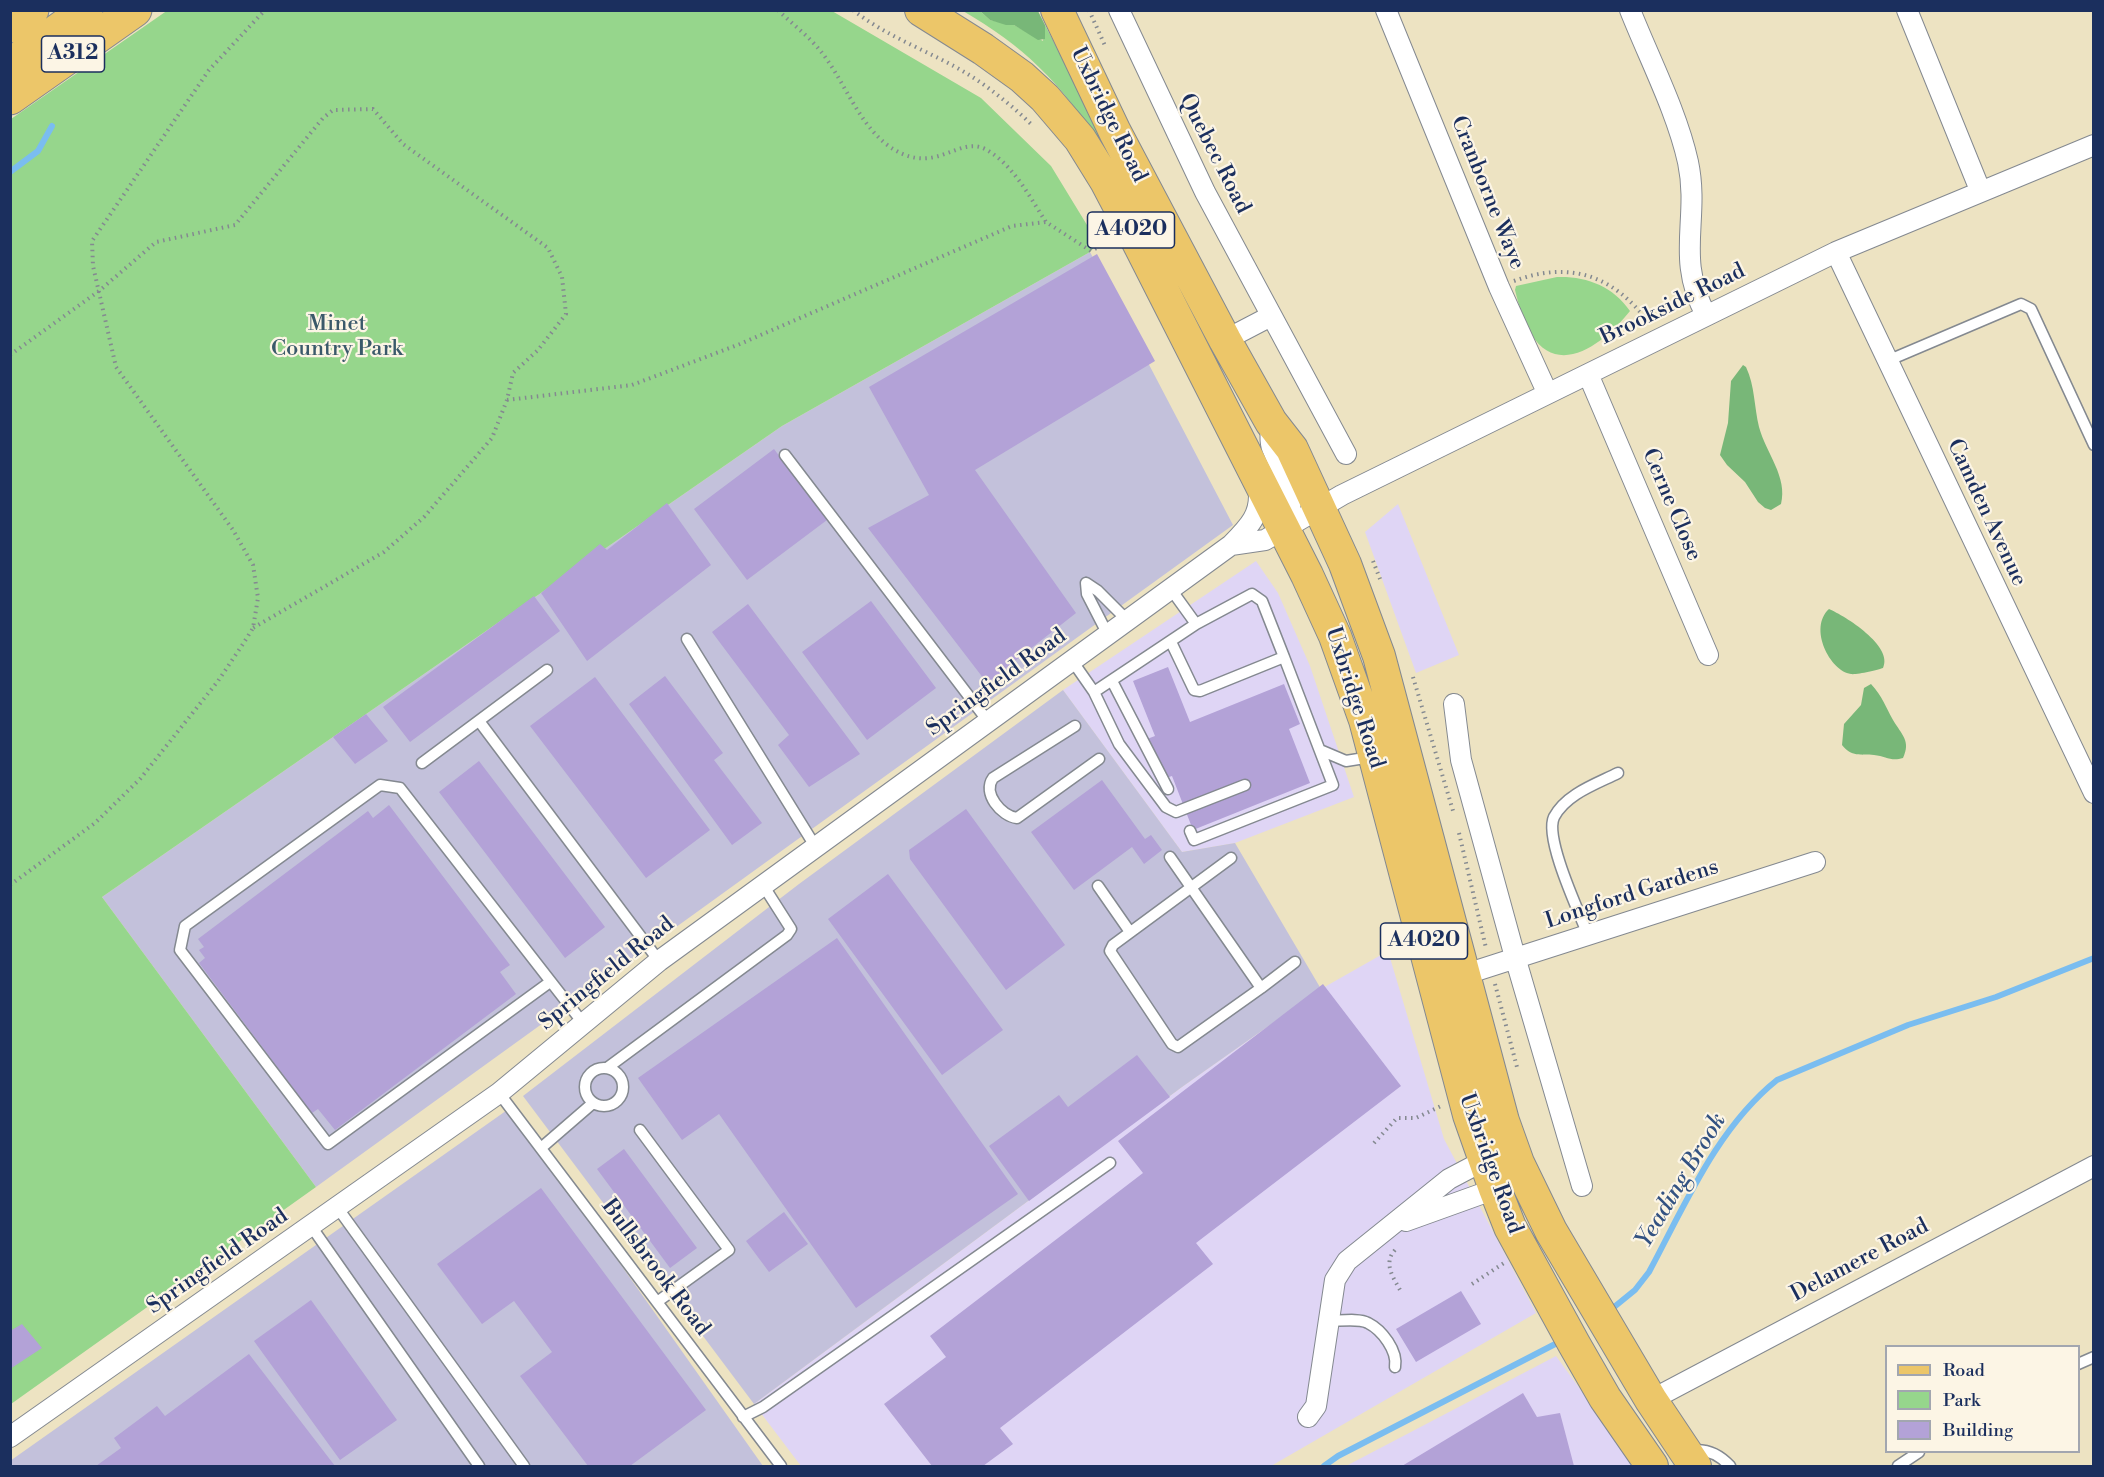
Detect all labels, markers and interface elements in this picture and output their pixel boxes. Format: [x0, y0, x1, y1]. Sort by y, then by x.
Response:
road number: A312 [42, 36, 104, 72]
street label: Uxbridge Road [1064, 43, 1152, 187]
street label: Quebec Road [1172, 90, 1256, 218]
street label: Cranborne Waye [1444, 112, 1530, 274]
road number: A4020 [1088, 212, 1174, 248]
street label: Brookside Road [1596, 259, 1750, 351]
park label: Minet Country Park [271, 312, 403, 364]
street label: Camden Avenue [1940, 435, 2032, 591]
street label: Cerne Close [1635, 445, 1707, 565]
street label: Springfield Road [922, 623, 1072, 743]
street label: Uxbridge Road [1319, 624, 1389, 772]
street label: Longford Gardens [1542, 855, 1722, 935]
street label: Springfield Road [534, 911, 680, 1037]
road number: A4020 [1380, 923, 1468, 959]
street label: Uxbridge Road [1452, 1090, 1528, 1238]
water label: Yeading Brook [1630, 1108, 1734, 1254]
street label: Bullsbrook Road [595, 1194, 715, 1342]
street label: Springfield Road [142, 1204, 294, 1320]
street label: Delamere Road [1787, 1214, 1933, 1308]
legend [1885, 1345, 2080, 1453]
text: Road [1943, 1359, 1985, 1382]
text: Park [1943, 1389, 1980, 1412]
text: Building [1943, 1419, 2013, 1442]

